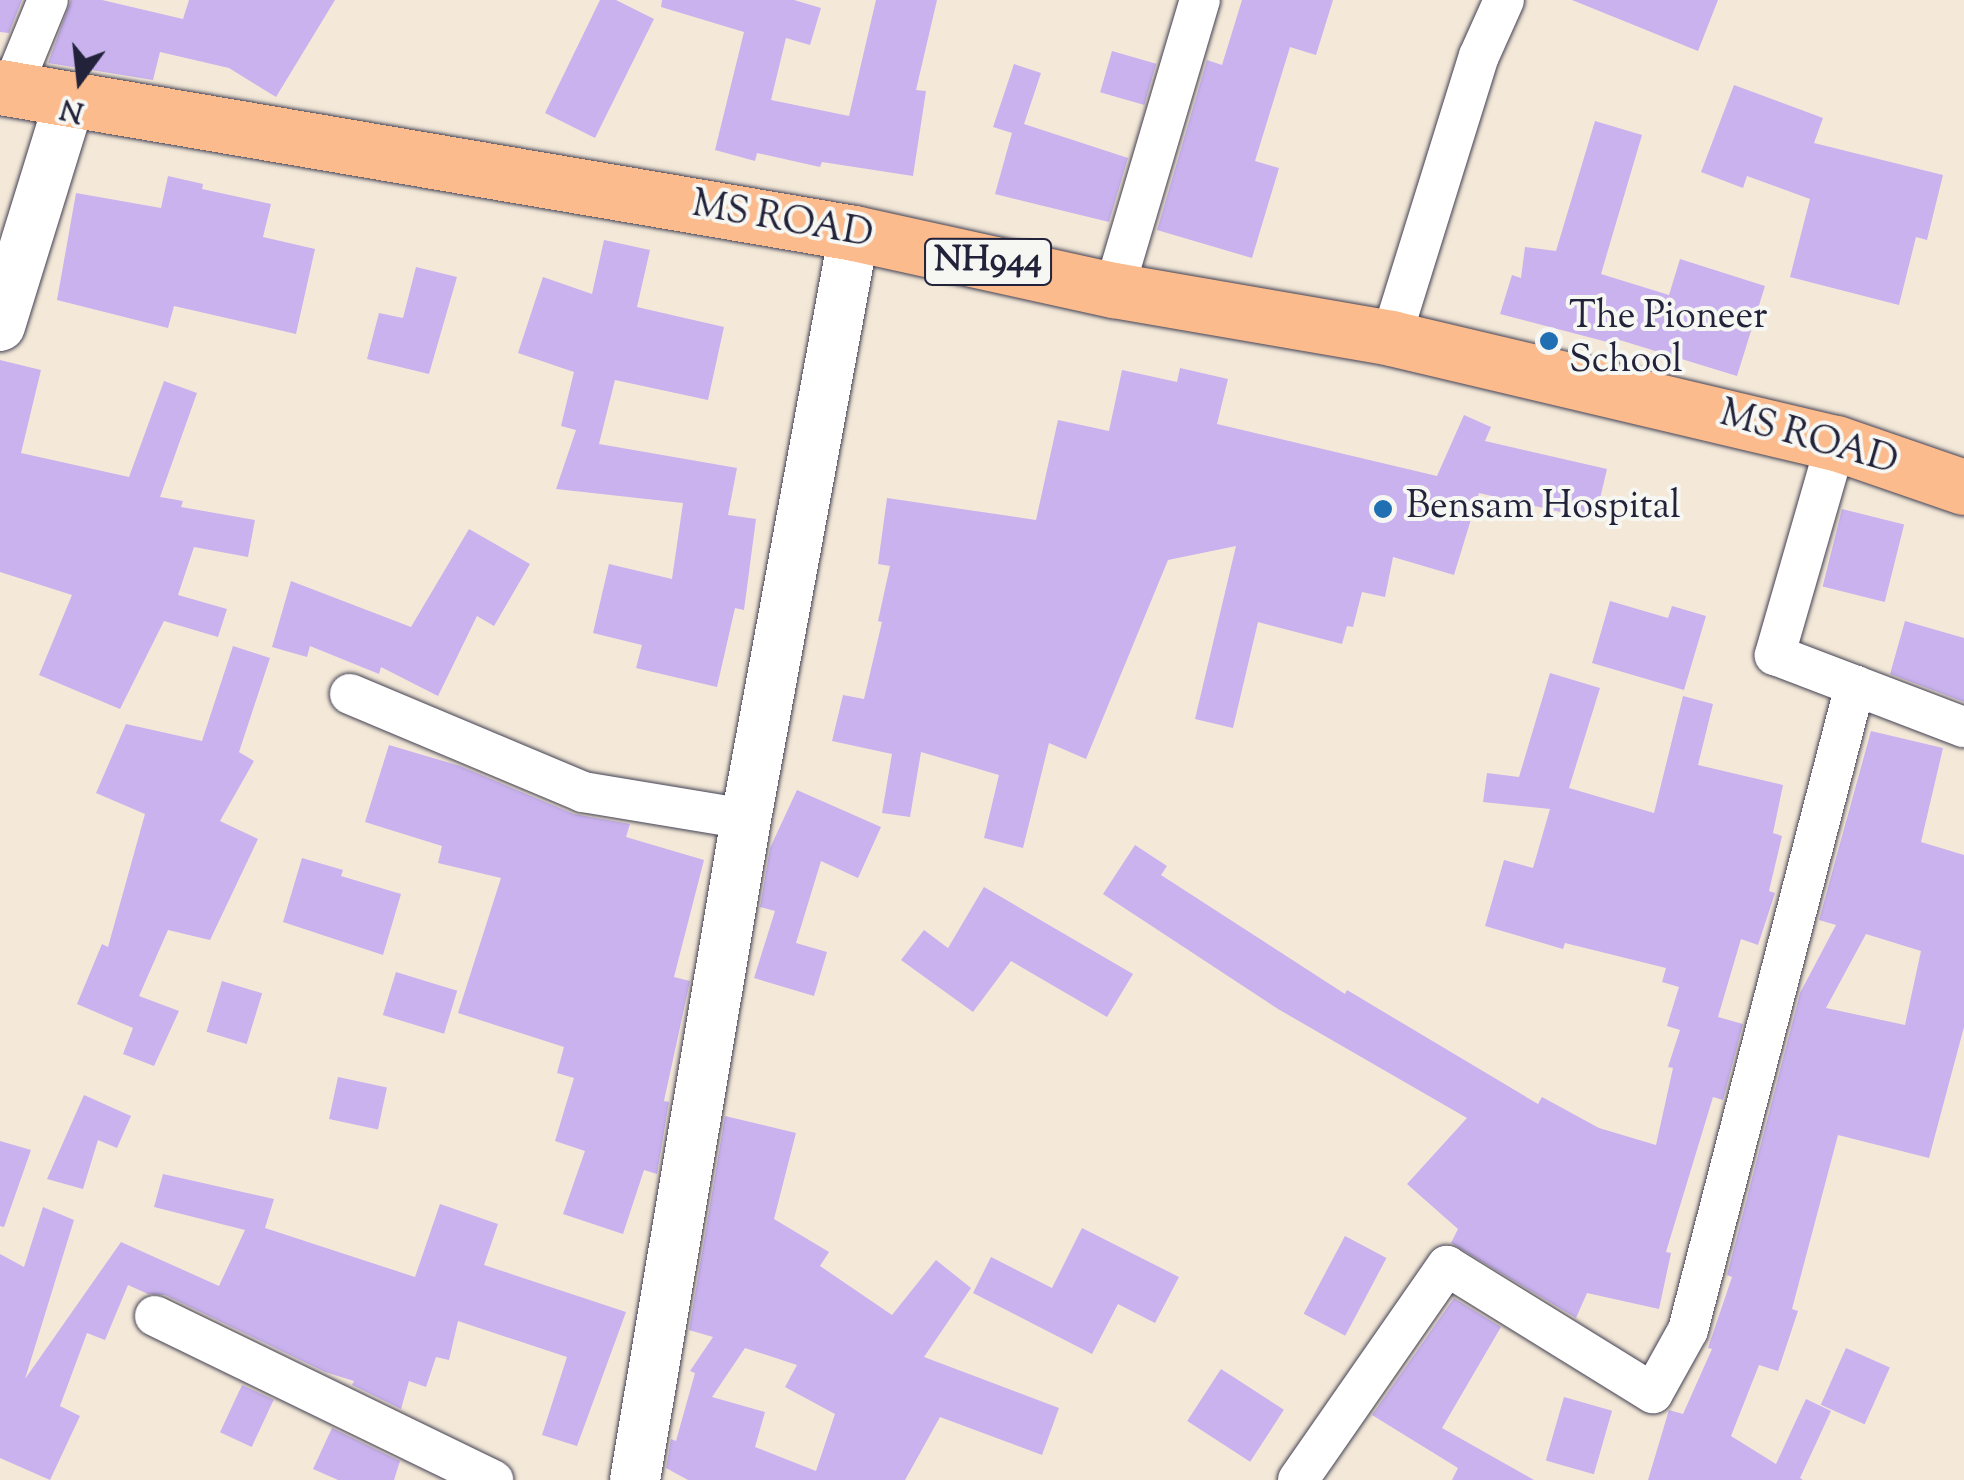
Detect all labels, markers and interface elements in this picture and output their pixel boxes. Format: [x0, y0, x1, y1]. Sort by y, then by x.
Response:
north arrow [30, 30, 130, 130]
text: N [56, 87, 88, 131]
street label: MS ROAD [688, 184, 876, 260]
road number: NH944 [923, 232, 1053, 292]
place label: The Pioneer School [1569, 296, 1767, 386]
marker: The Pioneer School [1538, 330, 1560, 352]
street label: MS ROAD [1714, 393, 1902, 487]
place label: Bensam Hospital [1406, 486, 1681, 532]
marker: Bensam Hospital [1370, 496, 1396, 522]

